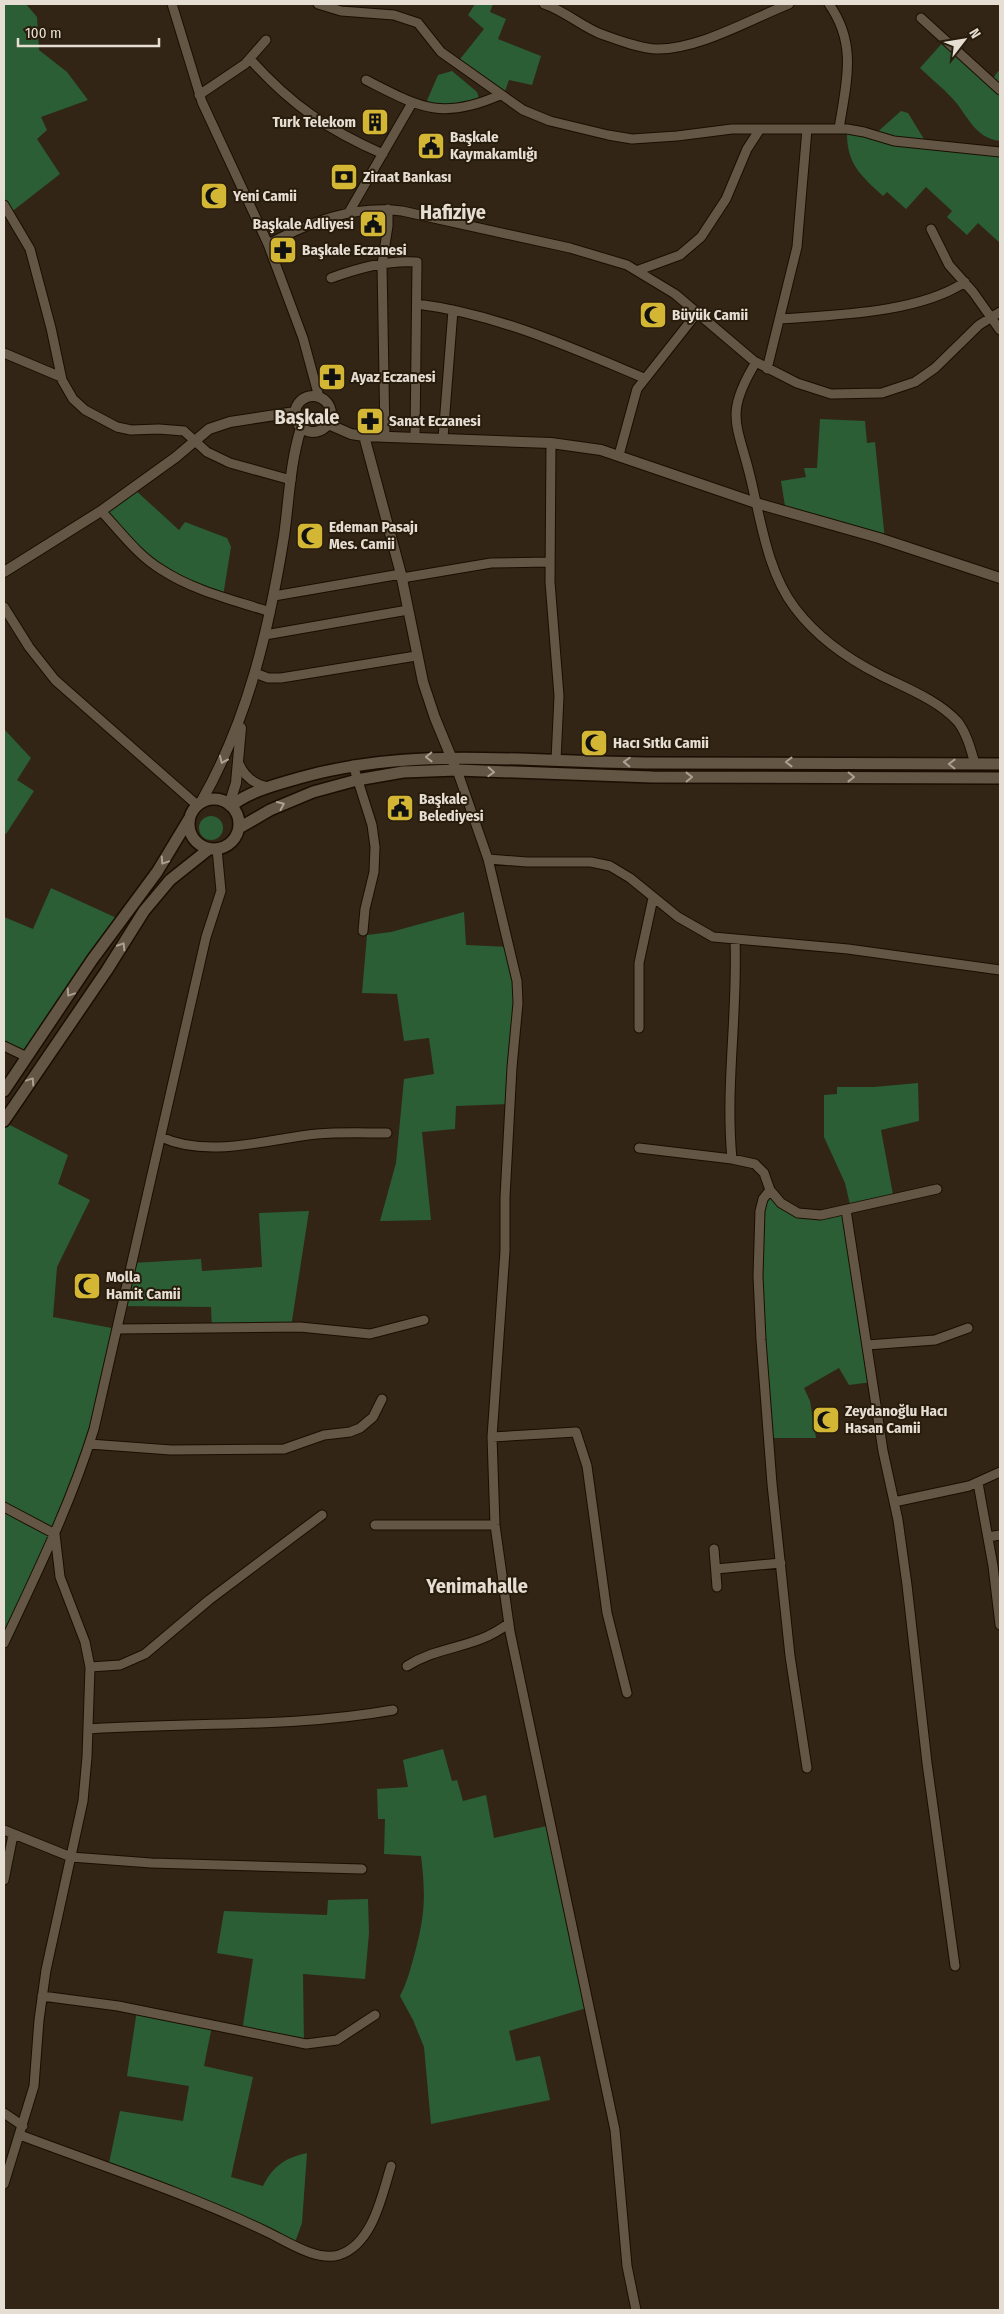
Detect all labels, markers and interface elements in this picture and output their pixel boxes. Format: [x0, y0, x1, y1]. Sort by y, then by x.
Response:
scale bar [18, 15, 159, 47]
north arrow [939, 15, 989, 65]
text: 100 m [25, 24, 62, 42]
text: N [965, 26, 984, 42]
building icon: Turk Telekom [360, 107, 390, 137]
place label: Turk Telekom [273, 113, 356, 131]
place label: Başkale Kaymakamlığı [450, 128, 538, 163]
public building icon: Başkale Kaymakamlığı [416, 131, 446, 161]
bank icon: Ziraat Bankası [329, 162, 359, 192]
place label: Ziraat Bankası [363, 168, 452, 186]
mosque icon: Yeni Camii [199, 181, 229, 211]
place label: Yeni Camii [232, 187, 297, 205]
district label: Hafiziye [420, 200, 486, 224]
public building icon: Başkale Adliyesi [358, 209, 388, 239]
place label: Başkale Adliyesi [253, 215, 354, 234]
pharmacy icon: Başkale Eczanesi [268, 235, 298, 265]
place label: Başkale Eczanesi [302, 241, 407, 260]
mosque icon: Büyük Camii [638, 300, 668, 330]
place label: Büyük Camii [672, 306, 748, 324]
pharmacy icon: Ayaz Eczanesi [317, 362, 347, 392]
place label: Ayaz Eczanesi [350, 368, 436, 386]
district label: Başkale [275, 405, 339, 429]
pharmacy icon: Sanat Eczanesi [355, 406, 385, 436]
place label: Sanat Eczanesi [389, 412, 481, 430]
place label: Edeman Pasajı Mes. Camii [329, 518, 418, 553]
mosque icon: Edeman Pasajı Mes. Camii [295, 521, 325, 551]
mosque icon: Hacı Sıtkı Camii [579, 728, 609, 758]
place label: Hacı Sıtkı Camii [613, 734, 709, 752]
one-way arrow [425, 752, 433, 763]
one-way arrow [218, 755, 229, 764]
one-way arrow [622, 757, 630, 767]
one-way arrow [785, 757, 792, 767]
one-way arrow [947, 758, 955, 769]
one-way arrow [488, 767, 496, 777]
one-way arrow [686, 772, 693, 782]
one-way arrow [848, 772, 856, 782]
place label: Başkale Belediyesi [419, 790, 484, 825]
public building icon: Başkale Belediyesi [385, 793, 415, 823]
one-way arrow [276, 800, 285, 811]
one-way arrow [161, 855, 170, 864]
one-way arrow [115, 943, 125, 952]
one-way arrow [67, 987, 76, 997]
one-way arrow [25, 1077, 34, 1087]
place label: Molla Hamit Camii [106, 1268, 181, 1303]
mosque icon: Molla Hamit Camii [72, 1271, 102, 1301]
place label: Zeydanoğlu Hacı Hasan Camii [845, 1402, 948, 1437]
mosque icon: Zeydanoğlu Hacı Hasan Camii [811, 1405, 841, 1435]
district label: Yenimahalle [425, 1574, 528, 1598]

